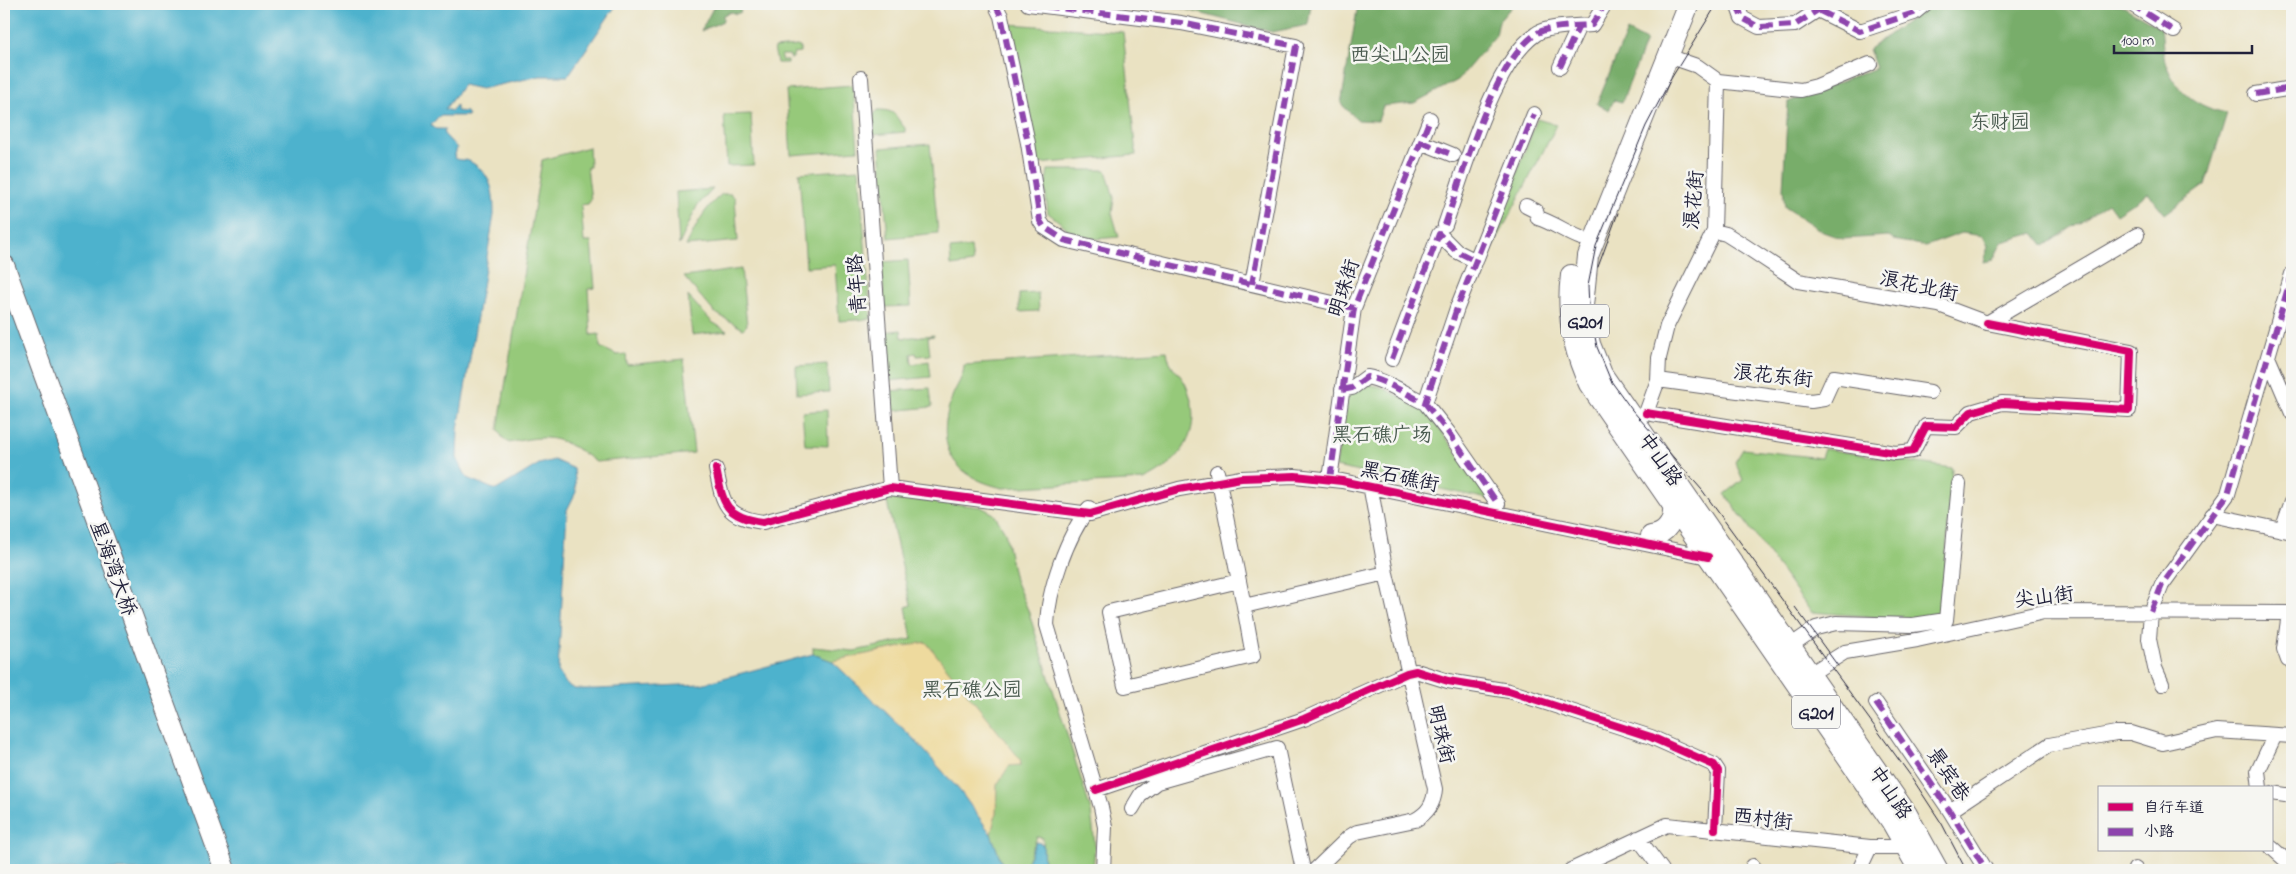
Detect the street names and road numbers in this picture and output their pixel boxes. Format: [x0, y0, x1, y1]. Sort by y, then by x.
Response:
street label: 浪花街 [1678, 169, 1713, 231]
street label: 青年路 [842, 252, 875, 315]
street label: 明珠街 [1322, 256, 1368, 322]
street label: 浪花北街 [1876, 265, 1961, 310]
road number: G201 [1561, 304, 1609, 338]
street label: 浪花东街 [1731, 359, 1814, 396]
street label: 中山路 [1630, 428, 1689, 494]
street label: 黑石礁街 [1357, 456, 1442, 501]
street label: 星海湾大桥 [81, 517, 142, 621]
street label: 尖山街 [2013, 580, 2076, 617]
road number: G201 [1792, 696, 1840, 729]
street label: 明珠街 [1419, 702, 1460, 767]
street label: 景宾巷 [1918, 742, 1976, 809]
street label: 中山路 [1860, 760, 1918, 827]
street label: 西村街 [1731, 802, 1794, 839]

